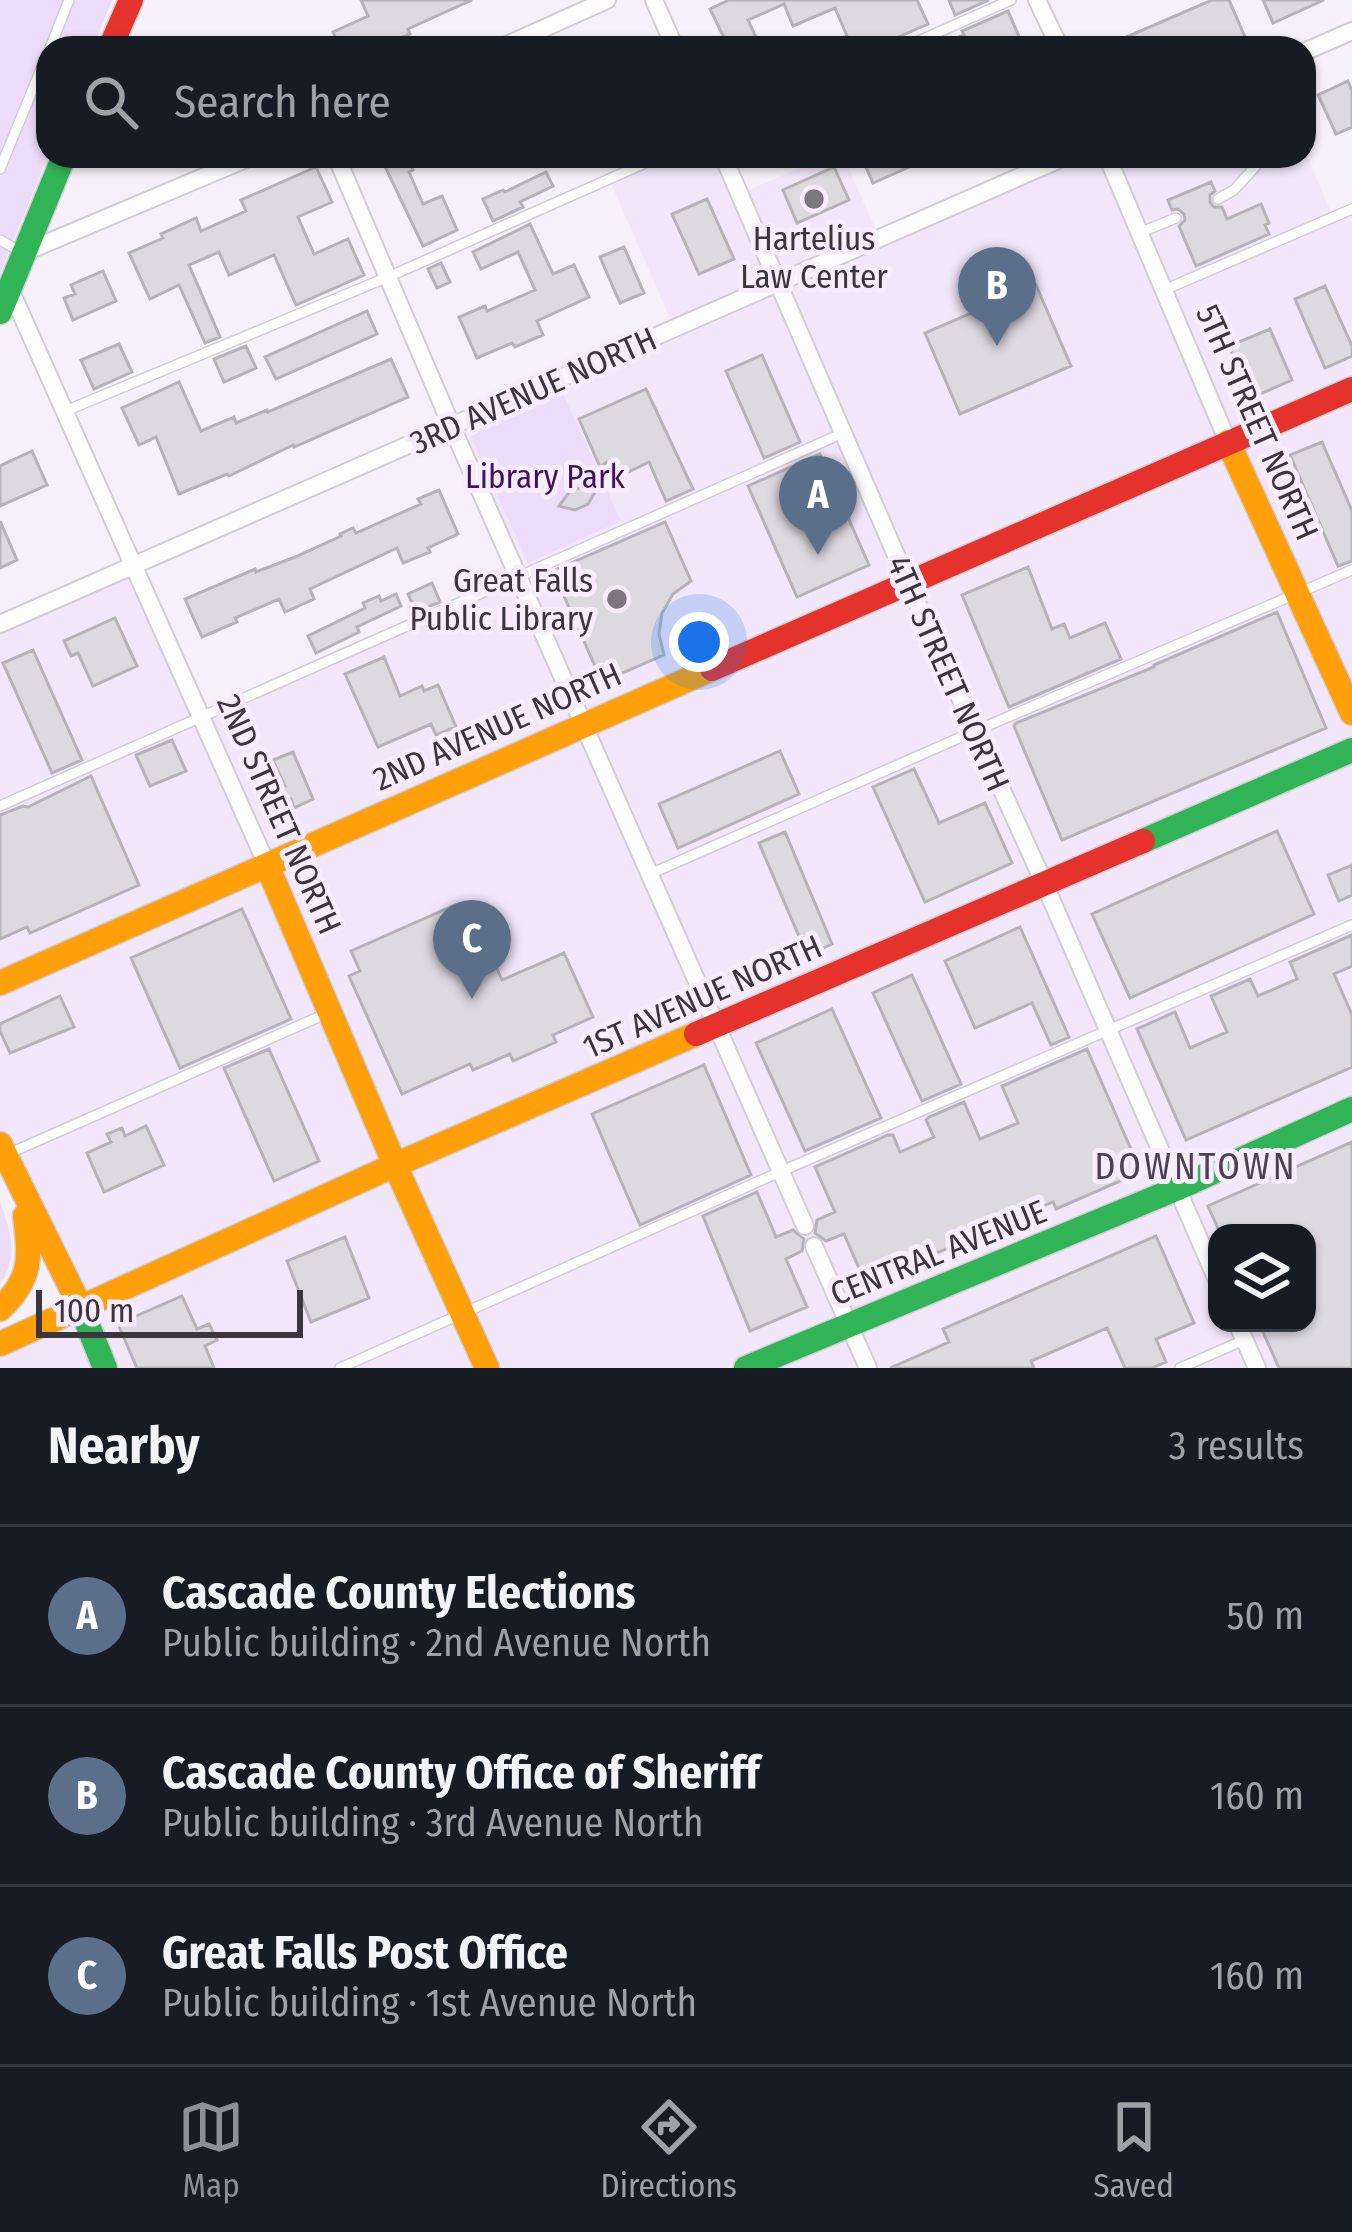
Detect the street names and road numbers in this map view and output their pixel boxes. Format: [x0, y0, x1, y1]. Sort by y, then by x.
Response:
street label: 5TH STREET NORTH [1187, 299, 1327, 546]
street label: 3RD AVENUE NORTH [404, 319, 663, 463]
street label: 4TH STREET NORTH [878, 549, 1018, 797]
street label: 2ND AVENUE NORTH [367, 654, 627, 799]
street label: 2ND STREET NORTH [208, 689, 350, 940]
street label: 1ST AVENUE NORTH [577, 926, 828, 1067]
street label: CENTRAL AVENUE [825, 1191, 1052, 1314]

